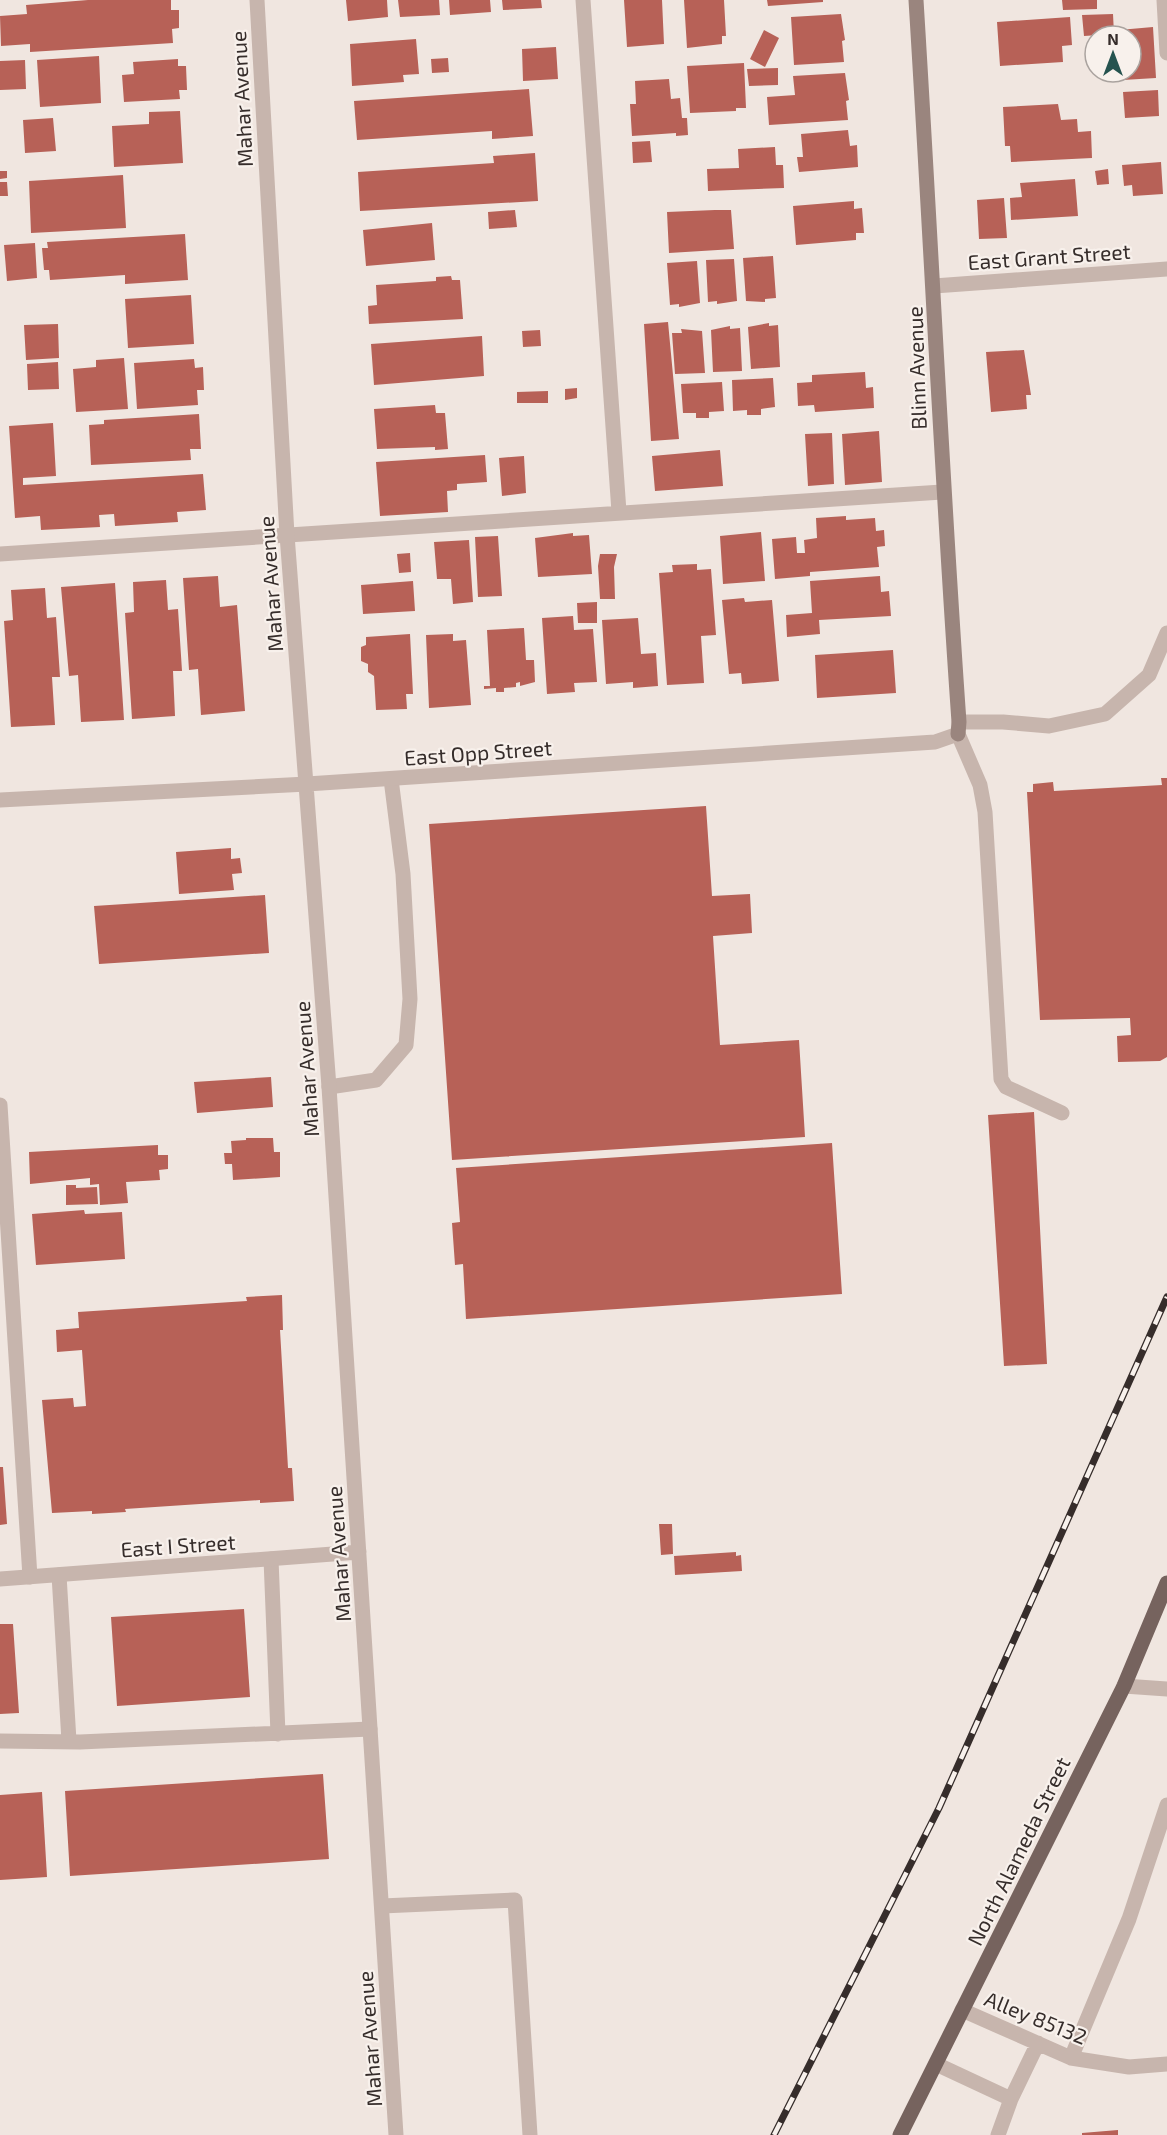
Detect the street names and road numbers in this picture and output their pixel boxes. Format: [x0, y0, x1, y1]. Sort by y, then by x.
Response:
street label: Mahar Avenue [225, 30, 257, 168]
street label: East Grant Street [967, 238, 1131, 274]
street label: Blinn Avenue [901, 306, 931, 430]
street label: Mahar Avenue [253, 515, 287, 653]
street label: East Opp Street [403, 734, 553, 770]
street label: Mahar Avenue [289, 1000, 323, 1138]
street label: Mahar Avenue [321, 1485, 355, 1623]
street label: East I Street [120, 1529, 236, 1561]
street label: North Alameda Street [961, 1753, 1075, 1949]
street label: Mahar Avenue [352, 1970, 386, 2108]
street label: Alley 85132 [981, 1985, 1091, 2049]

